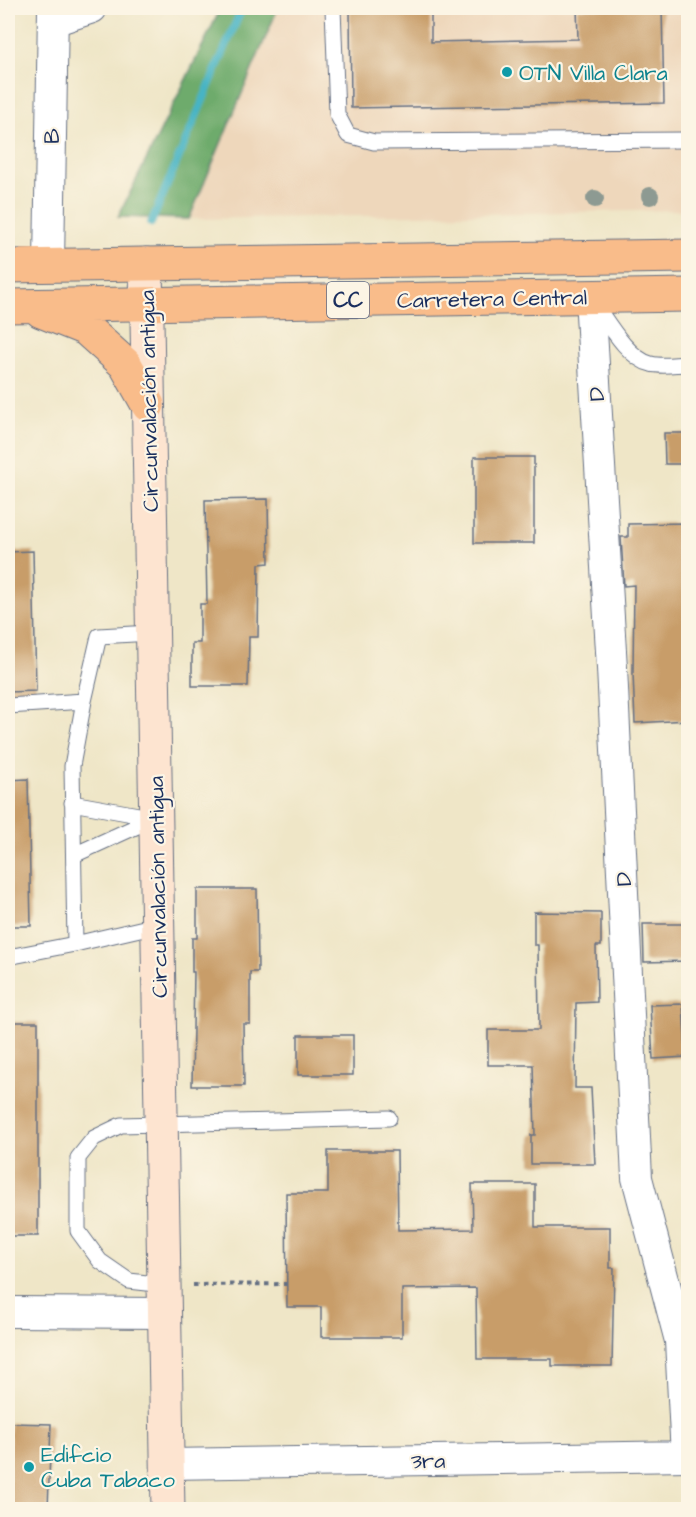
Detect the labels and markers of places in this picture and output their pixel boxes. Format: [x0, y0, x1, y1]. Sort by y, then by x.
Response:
place label: OTN Villa Clara [519, 58, 668, 89]
marker: OTN Villa Clara [500, 65, 514, 79]
place label: Edifcio Cuba Tabaco [41, 1440, 175, 1496]
marker: Edifcio Cuba Tabaco [22, 1460, 36, 1474]

